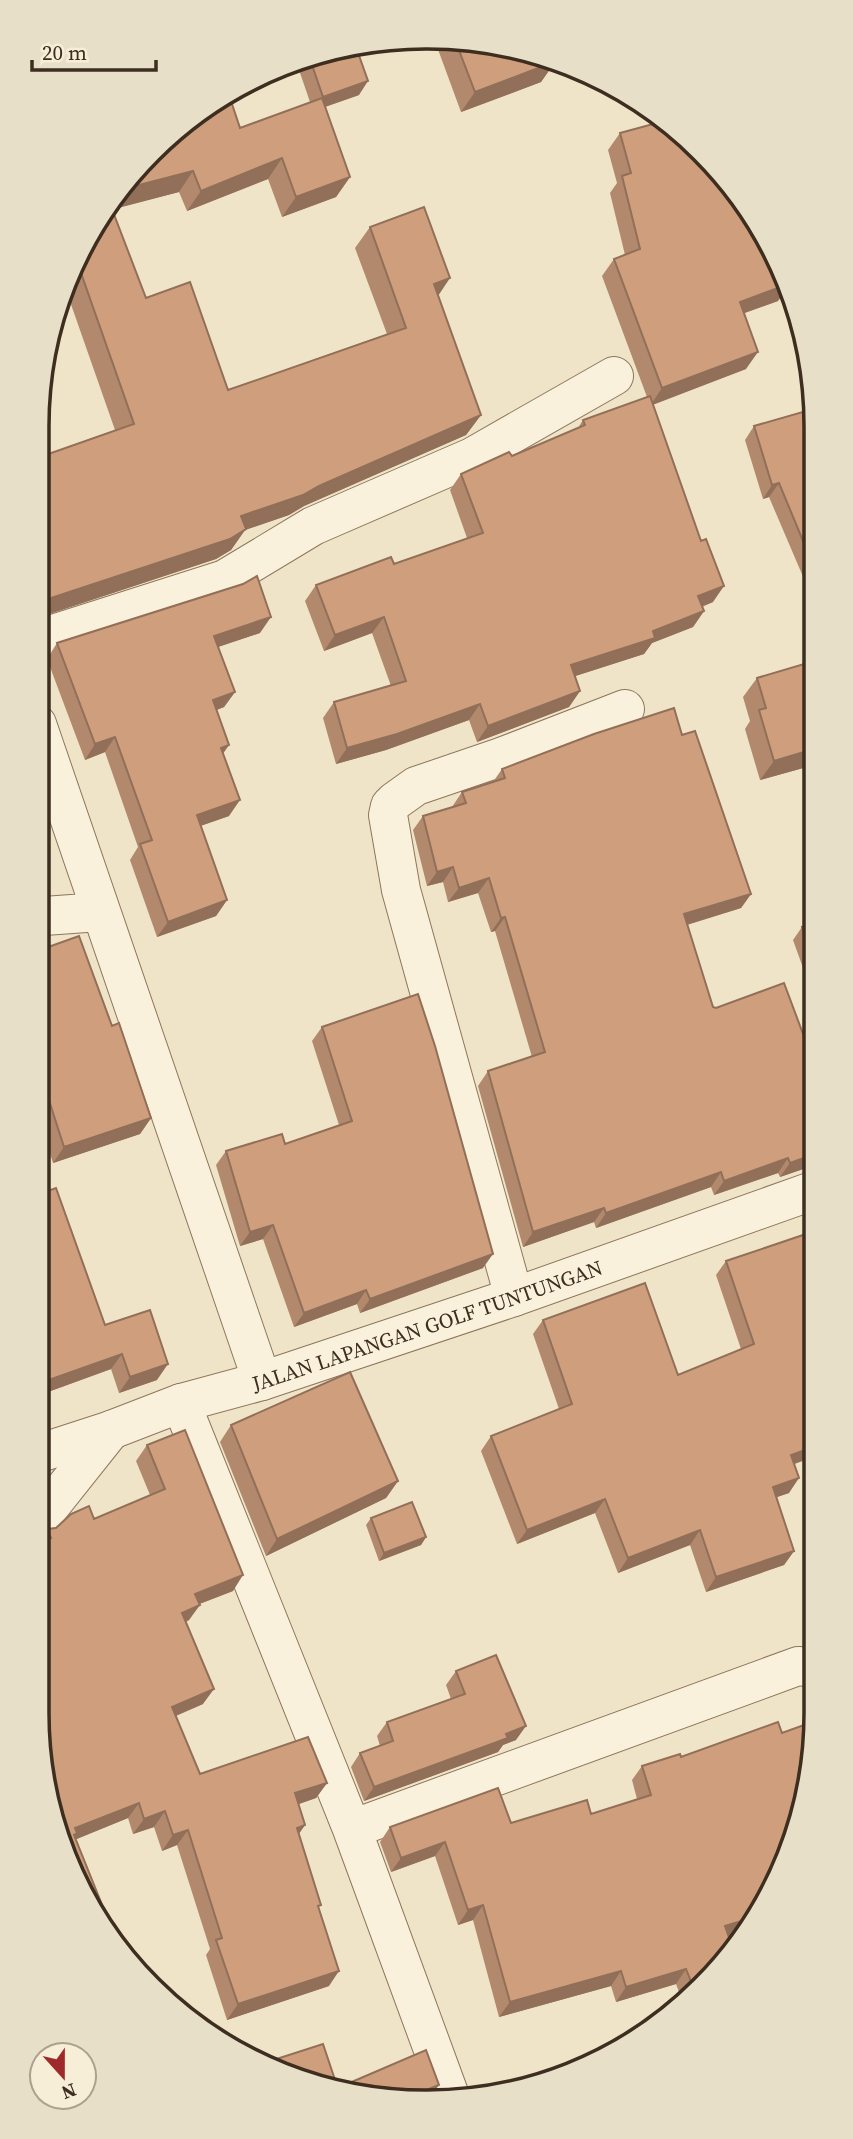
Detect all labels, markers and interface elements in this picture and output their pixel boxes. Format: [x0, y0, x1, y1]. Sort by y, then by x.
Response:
scale bar [32, 28, 156, 72]
text: 20 m [42, 38, 87, 67]
street label: JALAN LAPANGAN GOLF TUNTUNGAN [248, 1252, 606, 1398]
north arrow [28, 2041, 98, 2111]
text: N [58, 2077, 80, 2107]

